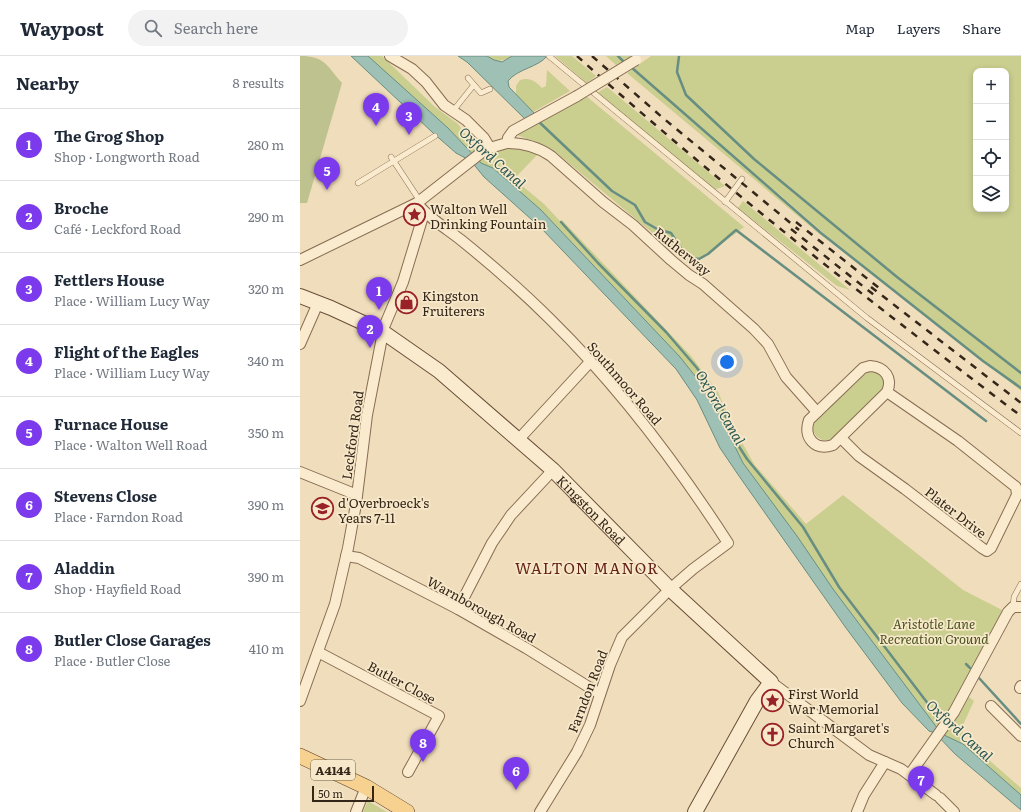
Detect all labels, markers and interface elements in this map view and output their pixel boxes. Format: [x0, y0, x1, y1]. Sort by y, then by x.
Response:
search box [128, 10, 408, 46]
text: Waypost [20, 14, 104, 42]
text: Search here [174, 16, 258, 39]
icon: search [142, 17, 164, 39]
text: Map [845, 18, 875, 38]
text: Layers [897, 18, 940, 38]
text: Share [962, 18, 1001, 38]
map controls [973, 68, 1009, 212]
button: + [973, 68, 1009, 104]
text: Nearby [16, 70, 79, 95]
text: 8 results [233, 73, 284, 92]
pin: 4 [363, 93, 389, 126]
pin: 3 [396, 102, 422, 135]
button: − [973, 104, 1009, 140]
water label: Oxford Canal [455, 122, 531, 192]
text: The Grog Shop [54, 124, 164, 147]
text: 1 [26, 135, 32, 154]
text: 280 m [248, 135, 284, 154]
button: locate [973, 140, 1009, 176]
text: Shop · Longworth Road [54, 147, 200, 166]
pin: 5 [314, 157, 340, 190]
button: layers [973, 176, 1009, 212]
text: Broche [54, 196, 109, 219]
place label: Walton Well Drinking Fountain [430, 199, 547, 233]
place icon: Walton Well Drinking Fountain [401, 202, 427, 228]
text: 2 [26, 207, 32, 226]
text: 290 m [248, 207, 284, 226]
text: Café · Leckford Road [54, 219, 181, 238]
street label: Rutherway [651, 222, 716, 280]
text: Fettlers House [54, 268, 164, 291]
pin: 1 [366, 277, 392, 310]
text: 3 [25, 279, 33, 298]
text: 320 m [248, 279, 284, 298]
place label: Kingston Fruiterers [422, 286, 485, 320]
shop icon: Kingston Fruiterers [394, 289, 420, 315]
text: Place · William Lucy Way [54, 291, 210, 310]
pin: 2 [357, 315, 383, 348]
street label: Southmoor Road [583, 337, 667, 429]
text: Flight of the Eagles [54, 340, 199, 363]
text: 4 [25, 351, 33, 370]
text: 340 m [247, 351, 284, 370]
your location [717, 352, 737, 372]
text: Place · William Lucy Way [54, 363, 210, 382]
water label: Oxford Canal [692, 366, 751, 448]
street label: Leckford Road [336, 389, 368, 481]
text: Furnace House [54, 412, 168, 435]
text: 5 [25, 423, 33, 442]
text: 350 m [248, 423, 284, 442]
text: Place · Walton Well Road [54, 435, 207, 454]
street label: Kingston Road [553, 470, 630, 549]
street label: Plater Drive [921, 482, 991, 542]
text: Stevens Close [54, 484, 157, 507]
place label: d'Overbroeck's Years 7-11 [338, 493, 429, 527]
text: 6 [25, 495, 33, 514]
text: 390 m [247, 495, 284, 514]
school or university icon: d'Overbroeck's Years 7-11 [310, 496, 336, 522]
text: Place · Farndon Road [54, 507, 183, 526]
text: Aladdin [54, 556, 115, 579]
district label: WALTON MANOR [515, 556, 659, 579]
text: 7 [25, 567, 33, 586]
text: 390 m [247, 567, 284, 586]
street label: Warnborough Road [424, 571, 540, 647]
text: Shop · Hayfield Road [54, 579, 181, 598]
park label: Aristotle Lane Recreation Ground [879, 614, 989, 648]
text: Butler Close Garages [54, 628, 211, 651]
text: 8 [25, 639, 33, 658]
text: 410 m [249, 639, 284, 658]
street label: Farndon Road [563, 647, 611, 735]
text: Place · Butler Close [54, 651, 170, 670]
street label: Butler Close [365, 656, 440, 708]
place label: First World War Memorial [788, 684, 880, 718]
place icon: First World War Memorial [759, 687, 785, 713]
water label: Oxford Canal [922, 695, 998, 765]
place label: Saint Margaret's Church [788, 718, 889, 752]
church icon: Saint Margaret's Church [760, 721, 786, 747]
pin: 8 [410, 729, 436, 762]
pin: 6 [503, 757, 529, 790]
road number: A4144 [311, 760, 355, 780]
pin: 7 [908, 766, 934, 799]
scale bar [312, 784, 374, 803]
text: 50 m [318, 785, 343, 801]

